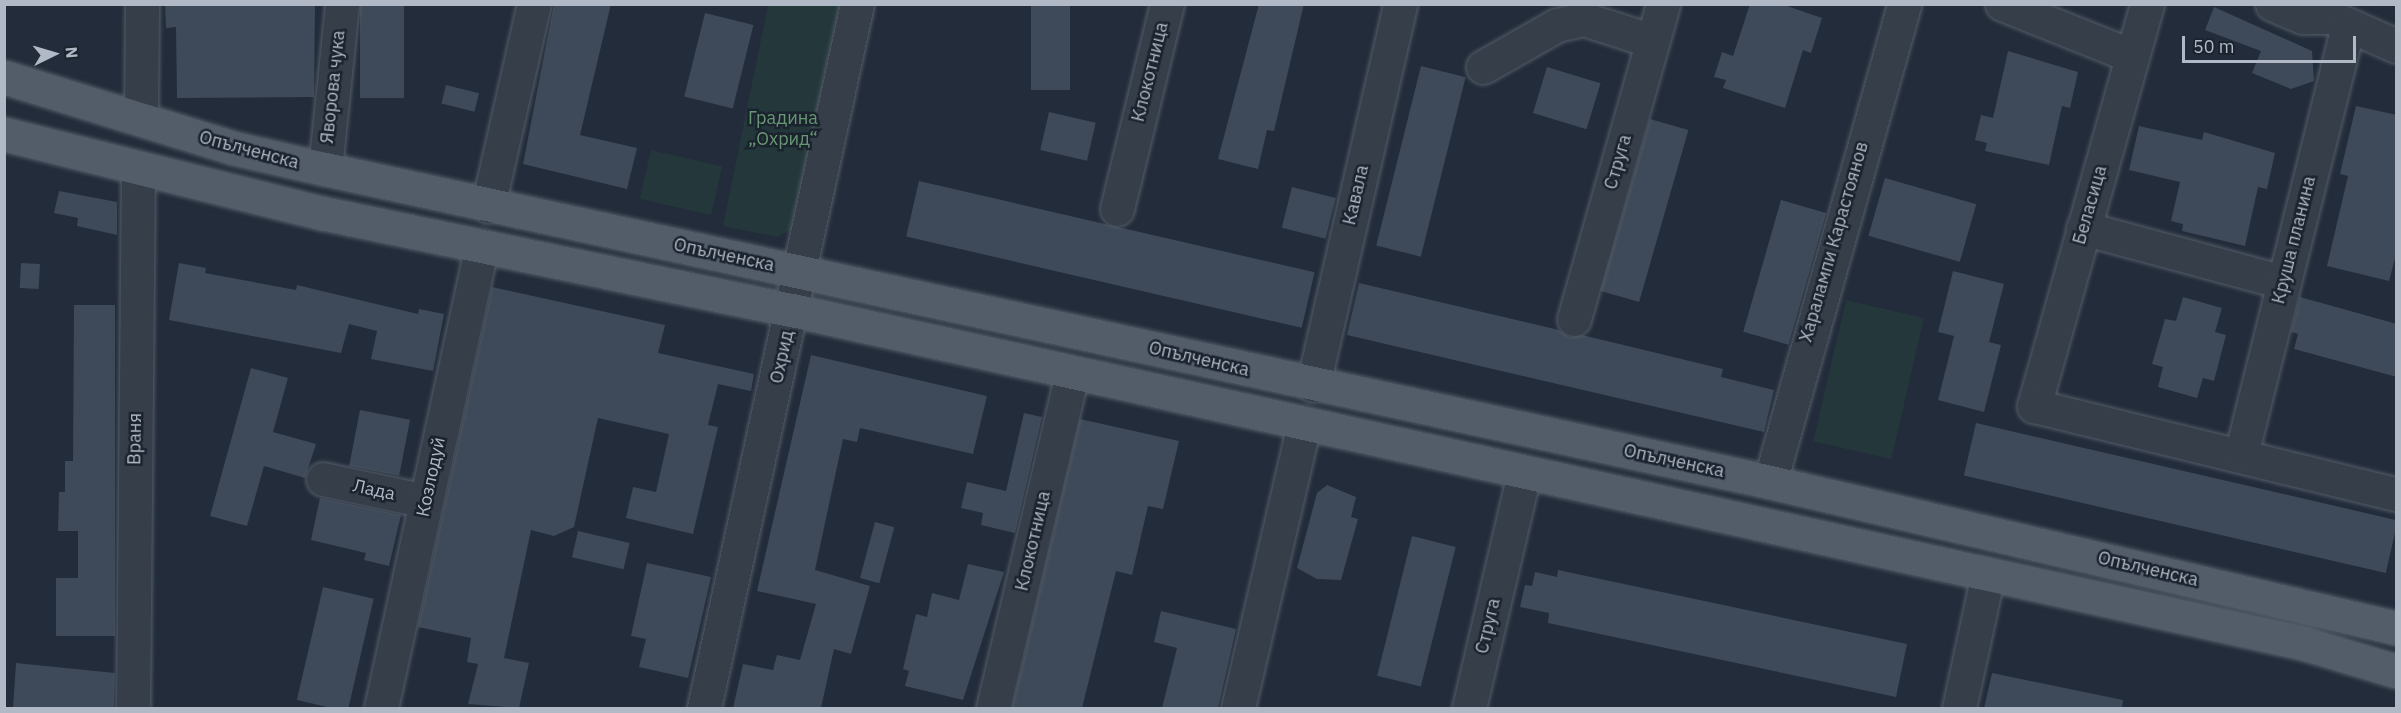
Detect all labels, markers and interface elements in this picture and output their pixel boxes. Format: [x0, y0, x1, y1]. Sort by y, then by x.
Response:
street label: Клокотница [1127, 20, 1173, 124]
north arrow [24, 24, 84, 84]
scale bar [2185, 24, 2359, 62]
street label: Яворова чука [316, 29, 350, 145]
text: 50 m [2193, 35, 2235, 58]
text: N [61, 46, 82, 59]
park label: Градина „Охрид“ [748, 108, 818, 150]
street label: Опълченска [197, 126, 301, 174]
street label: Струга [1600, 132, 1636, 192]
street label: Харалампи Карастоянов [1795, 139, 1873, 345]
street label: Кавала [1339, 163, 1373, 227]
street label: Беласица [2068, 163, 2112, 247]
street label: Круша планина [2268, 174, 2320, 306]
street label: Опълченска [672, 234, 776, 276]
street label: Охрид [766, 329, 798, 385]
street label: Опълченска [1147, 337, 1251, 381]
street label: Враня [124, 413, 146, 465]
street label: Козлодуй [412, 435, 450, 519]
street label: Опълченска [1622, 440, 1726, 482]
street label: Лада [351, 475, 397, 505]
street label: Клокотница [1011, 489, 1055, 593]
street label: Опълченска [2096, 547, 2200, 591]
street label: Струга [1471, 596, 1505, 656]

